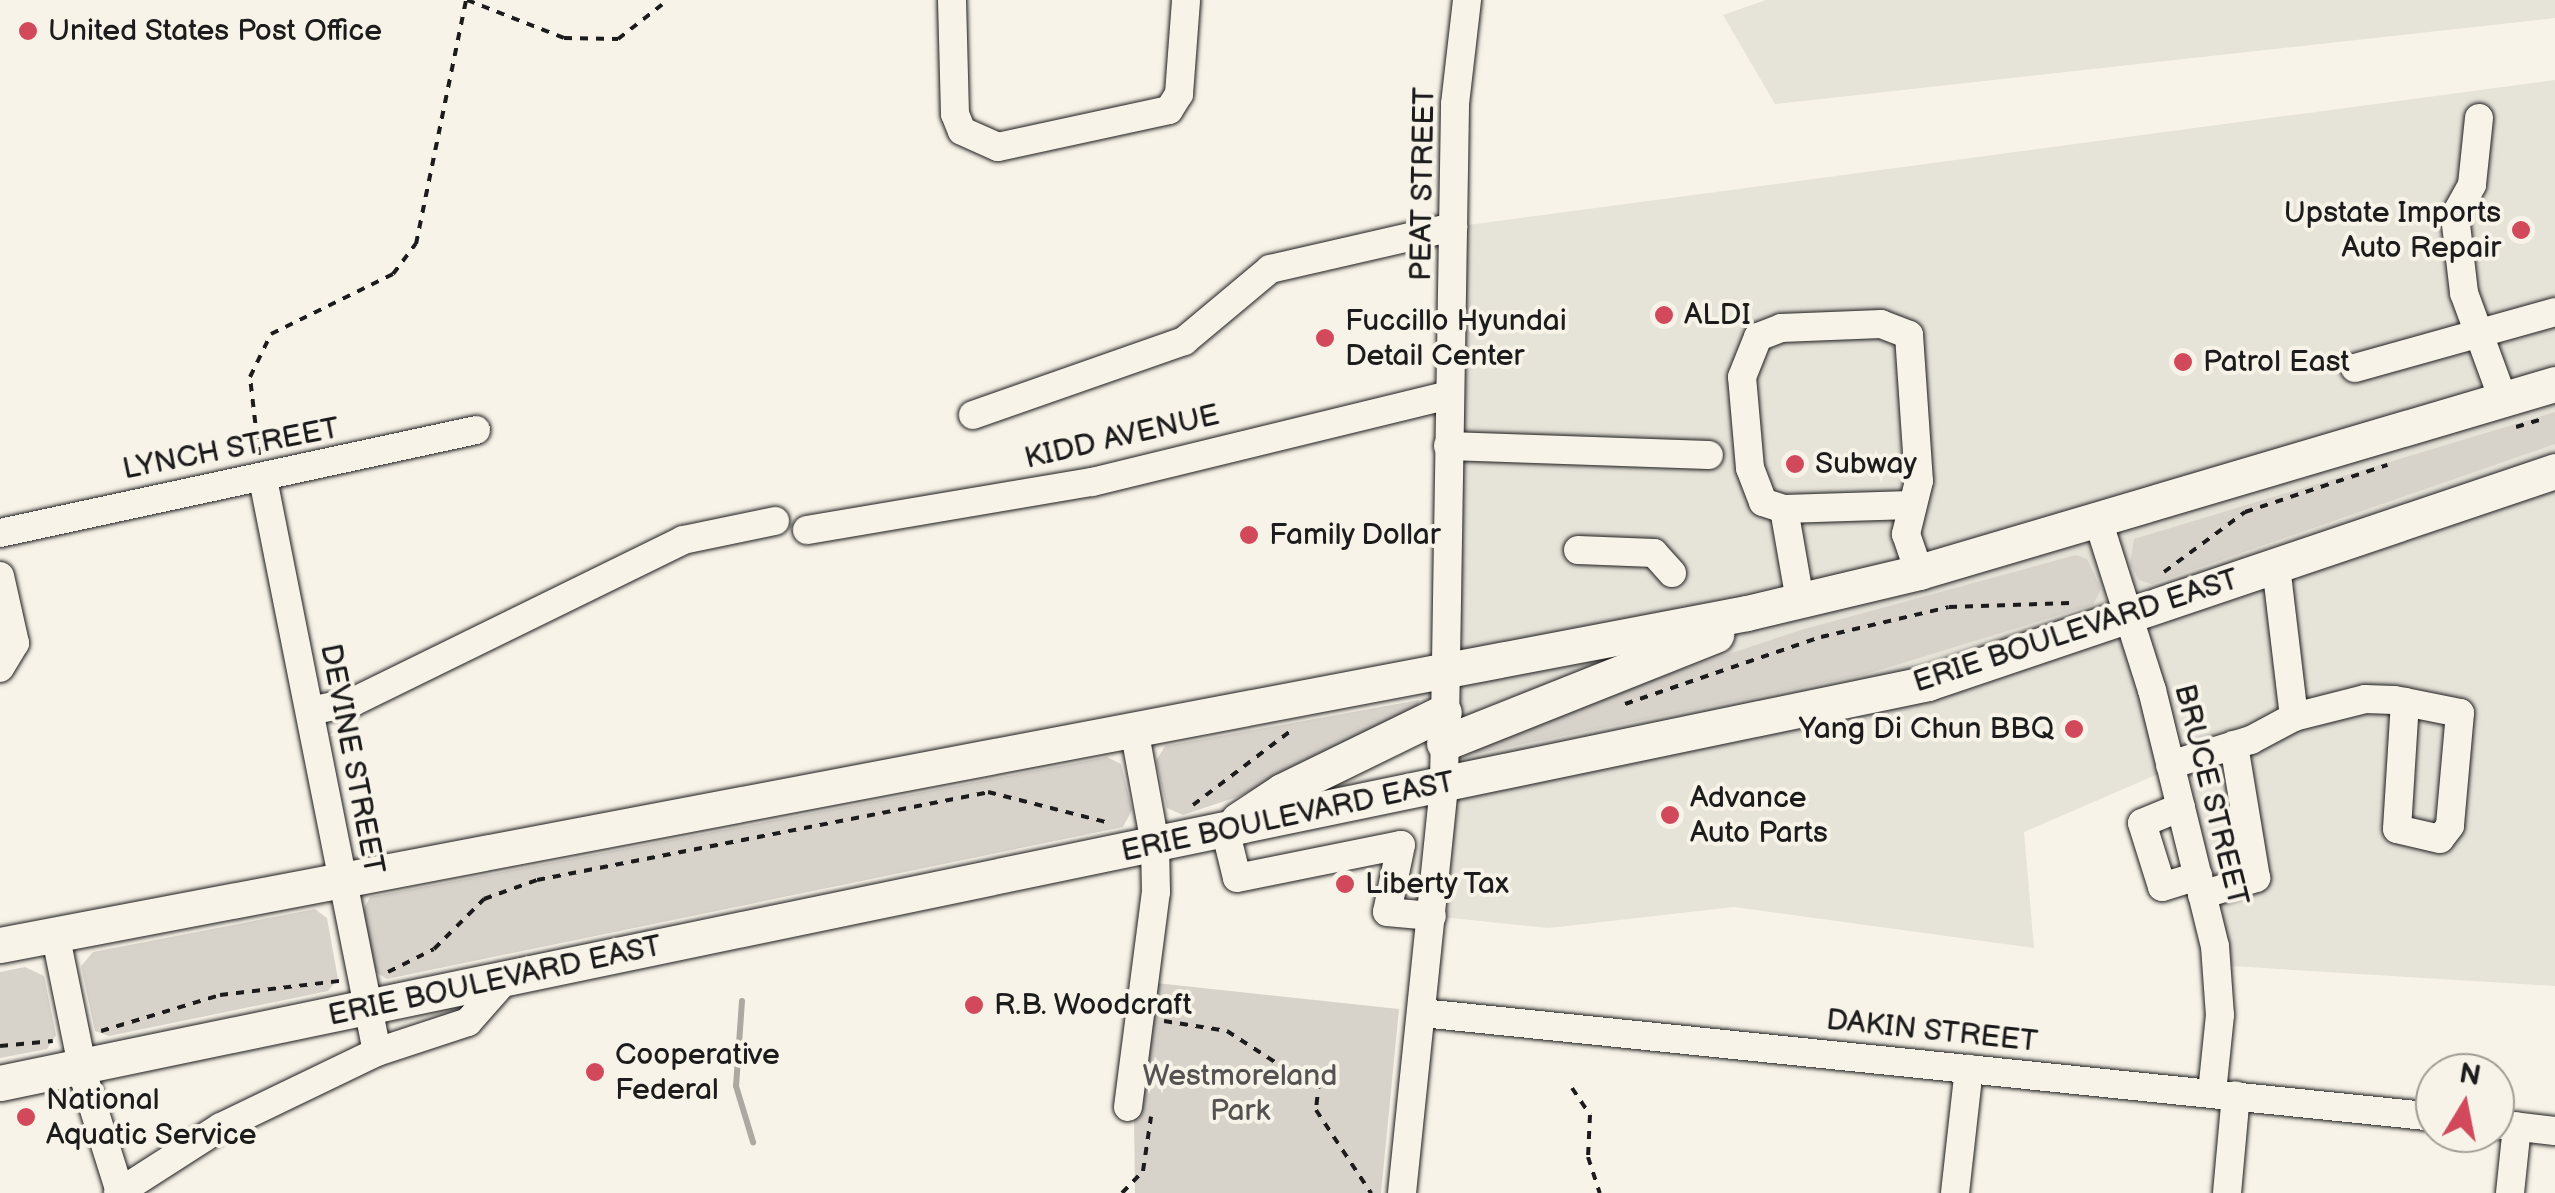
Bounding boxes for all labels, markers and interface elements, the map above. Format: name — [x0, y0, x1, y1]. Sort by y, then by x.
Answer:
place label: United States Post Office — [48, 13, 383, 49]
marker: United States Post Office — [17, 20, 39, 42]
street label: PEAT STREET — [1403, 86, 1443, 282]
place label: Upstate Imports Auto Repair — [2284, 195, 2501, 266]
marker: Upstate Imports Auto Repair — [2510, 219, 2532, 241]
place label: ALDI — [1684, 297, 1751, 333]
place label: Fuccillo Hyundai Detail Center — [1345, 303, 1567, 374]
marker: ALDI — [1653, 304, 1675, 326]
marker: Fuccillo Hyundai Detail Center — [1314, 327, 1336, 349]
place label: Patrol East — [2203, 344, 2350, 380]
marker: Patrol East — [2172, 351, 2194, 373]
street label: KIDD AVENUE — [1021, 397, 1223, 477]
street label: LYNCH STREET — [119, 410, 343, 488]
place label: Subway — [1815, 446, 1917, 482]
marker: Subway — [1784, 453, 1806, 475]
place label: Family Dollar — [1269, 517, 1443, 553]
marker: Family Dollar — [1238, 524, 1260, 546]
street label: ERIE BOULEVARD EAST — [1909, 561, 2243, 701]
street label: DEVINE STREET — [312, 640, 392, 878]
street label: BRUCE STREET — [2166, 680, 2256, 910]
place label: Yang Di Chun BBQ — [1799, 711, 2054, 747]
marker: Yang Di Chun BBQ — [2063, 718, 2085, 740]
street label: ERIE BOULEVARD EAST — [1118, 764, 1458, 870]
place label: Advance Auto Parts — [1690, 780, 1828, 850]
marker: Advance Auto Parts — [1659, 804, 1681, 826]
place label: Liberty Tax — [1365, 866, 1512, 902]
marker: Liberty Tax — [1334, 873, 1356, 895]
street label: ERIE BOULEVARD EAST — [325, 928, 665, 1034]
place label: R.B. Woodcraft — [994, 987, 1193, 1023]
marker: R.B. Woodcraft — [963, 994, 985, 1016]
street label: DAKIN STREET — [1824, 1002, 2040, 1060]
place label: Cooperative Federal — [615, 1037, 780, 1108]
north arrow — [2415, 1053, 2515, 1153]
text: N — [2457, 1057, 2483, 1093]
park label: Westmoreland Park — [1143, 1058, 1337, 1128]
marker: Cooperative Federal — [584, 1061, 606, 1083]
place label: National Aquatic Service — [46, 1082, 257, 1152]
marker: National Aquatic Service — [15, 1106, 37, 1128]

